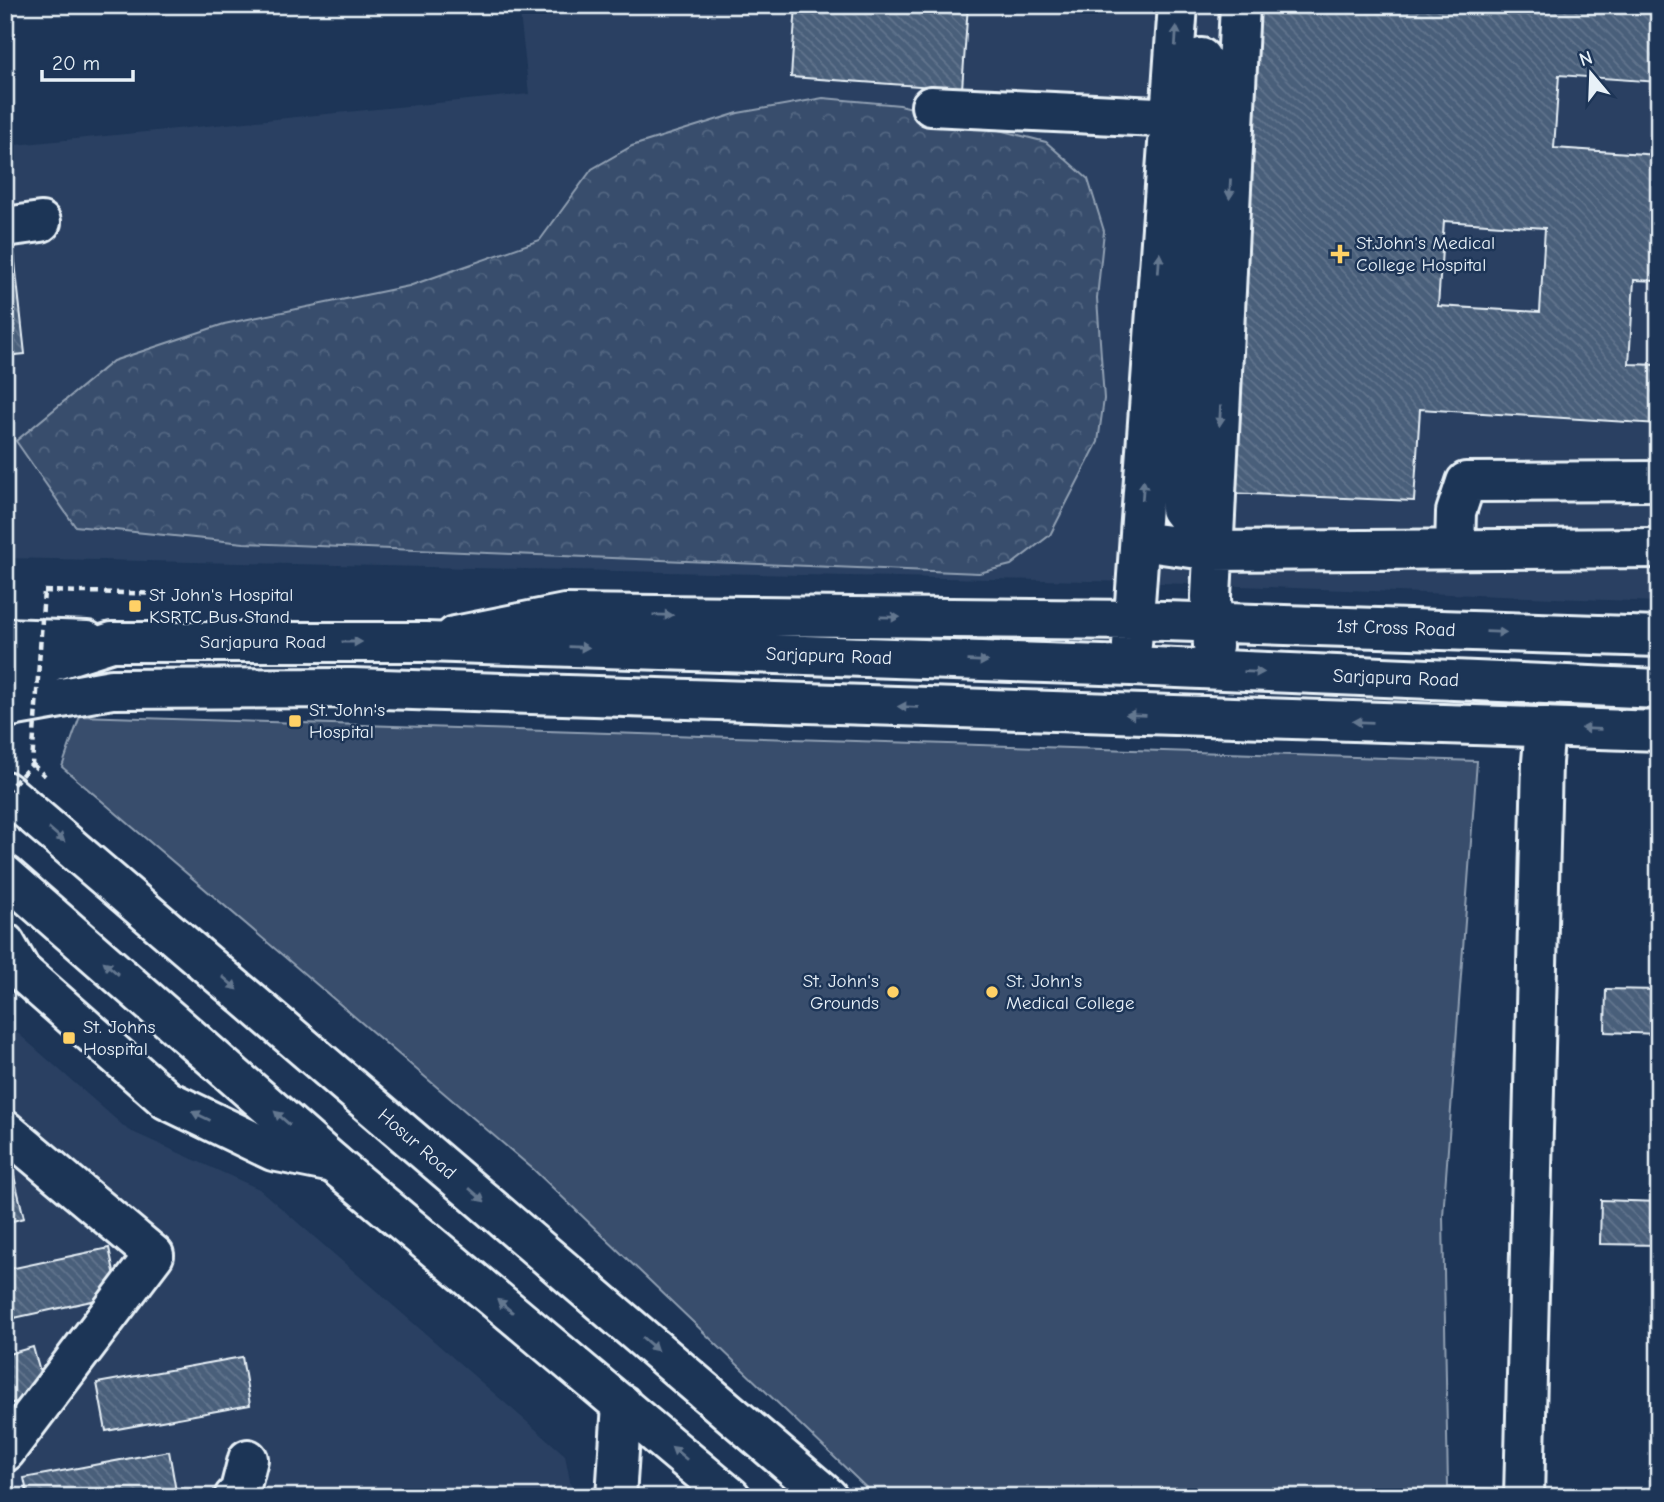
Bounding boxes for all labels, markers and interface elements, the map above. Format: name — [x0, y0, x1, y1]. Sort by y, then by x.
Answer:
one-way arrow — [1171, 25, 1182, 47]
scale bar — [42, 38, 133, 82]
north arrow — [1556, 38, 1626, 108]
text: N — [1576, 46, 1595, 71]
text: 20 m — [52, 51, 100, 75]
one-way arrow — [1225, 178, 1236, 200]
place label: St.John's Medical College Hospital — [1356, 232, 1495, 276]
marker: St.John's Medical College Hospital — [1330, 244, 1350, 264]
one-way arrow — [1154, 252, 1165, 274]
one-way arrow — [1214, 405, 1225, 427]
one-way arrow — [1138, 479, 1149, 501]
place label: St John's Hospital KSRTC Bus Stand — [149, 584, 293, 628]
marker: St John's Hospital KSRTC Bus Stand — [127, 598, 143, 614]
one-way arrow — [652, 609, 674, 621]
one-way arrow — [879, 611, 901, 623]
street label: 1st Cross Road — [1336, 615, 1456, 641]
one-way arrow — [1485, 626, 1507, 637]
street label: Sarjapura Road — [200, 631, 326, 653]
one-way arrow — [341, 636, 363, 648]
one-way arrow — [568, 642, 590, 653]
street label: Sarjapura Road — [766, 643, 892, 669]
one-way arrow — [967, 655, 989, 666]
street label: Sarjapura Road — [1333, 665, 1459, 691]
one-way arrow — [1243, 666, 1265, 677]
place label: St. John's Hospital — [309, 699, 385, 743]
one-way arrow — [897, 701, 919, 712]
one-way arrow — [1125, 709, 1147, 720]
marker: St. John's Hospital — [287, 713, 303, 729]
one-way arrow — [1352, 716, 1374, 727]
one-way arrow — [1579, 723, 1601, 735]
one-way arrow — [49, 827, 66, 842]
one-way arrow — [102, 960, 120, 976]
place label: St. John's Grounds — [803, 970, 879, 1014]
place label: St. John's Medical College — [1006, 970, 1134, 1014]
one-way arrow — [221, 975, 239, 991]
marker: St. John's Grounds — [885, 984, 901, 1000]
marker: St. John's Medical College — [984, 984, 1000, 1000]
place label: St. Johns Hospital — [83, 1016, 156, 1060]
marker: St. Johns Hospital — [61, 1030, 77, 1046]
street label: Hosur Road — [373, 1104, 461, 1184]
one-way arrow — [273, 1110, 291, 1126]
one-way arrow — [191, 1111, 211, 1122]
one-way arrow — [468, 1187, 486, 1203]
one-way arrow — [496, 1299, 513, 1314]
one-way arrow — [640, 1336, 658, 1351]
one-way arrow — [670, 1445, 688, 1460]

